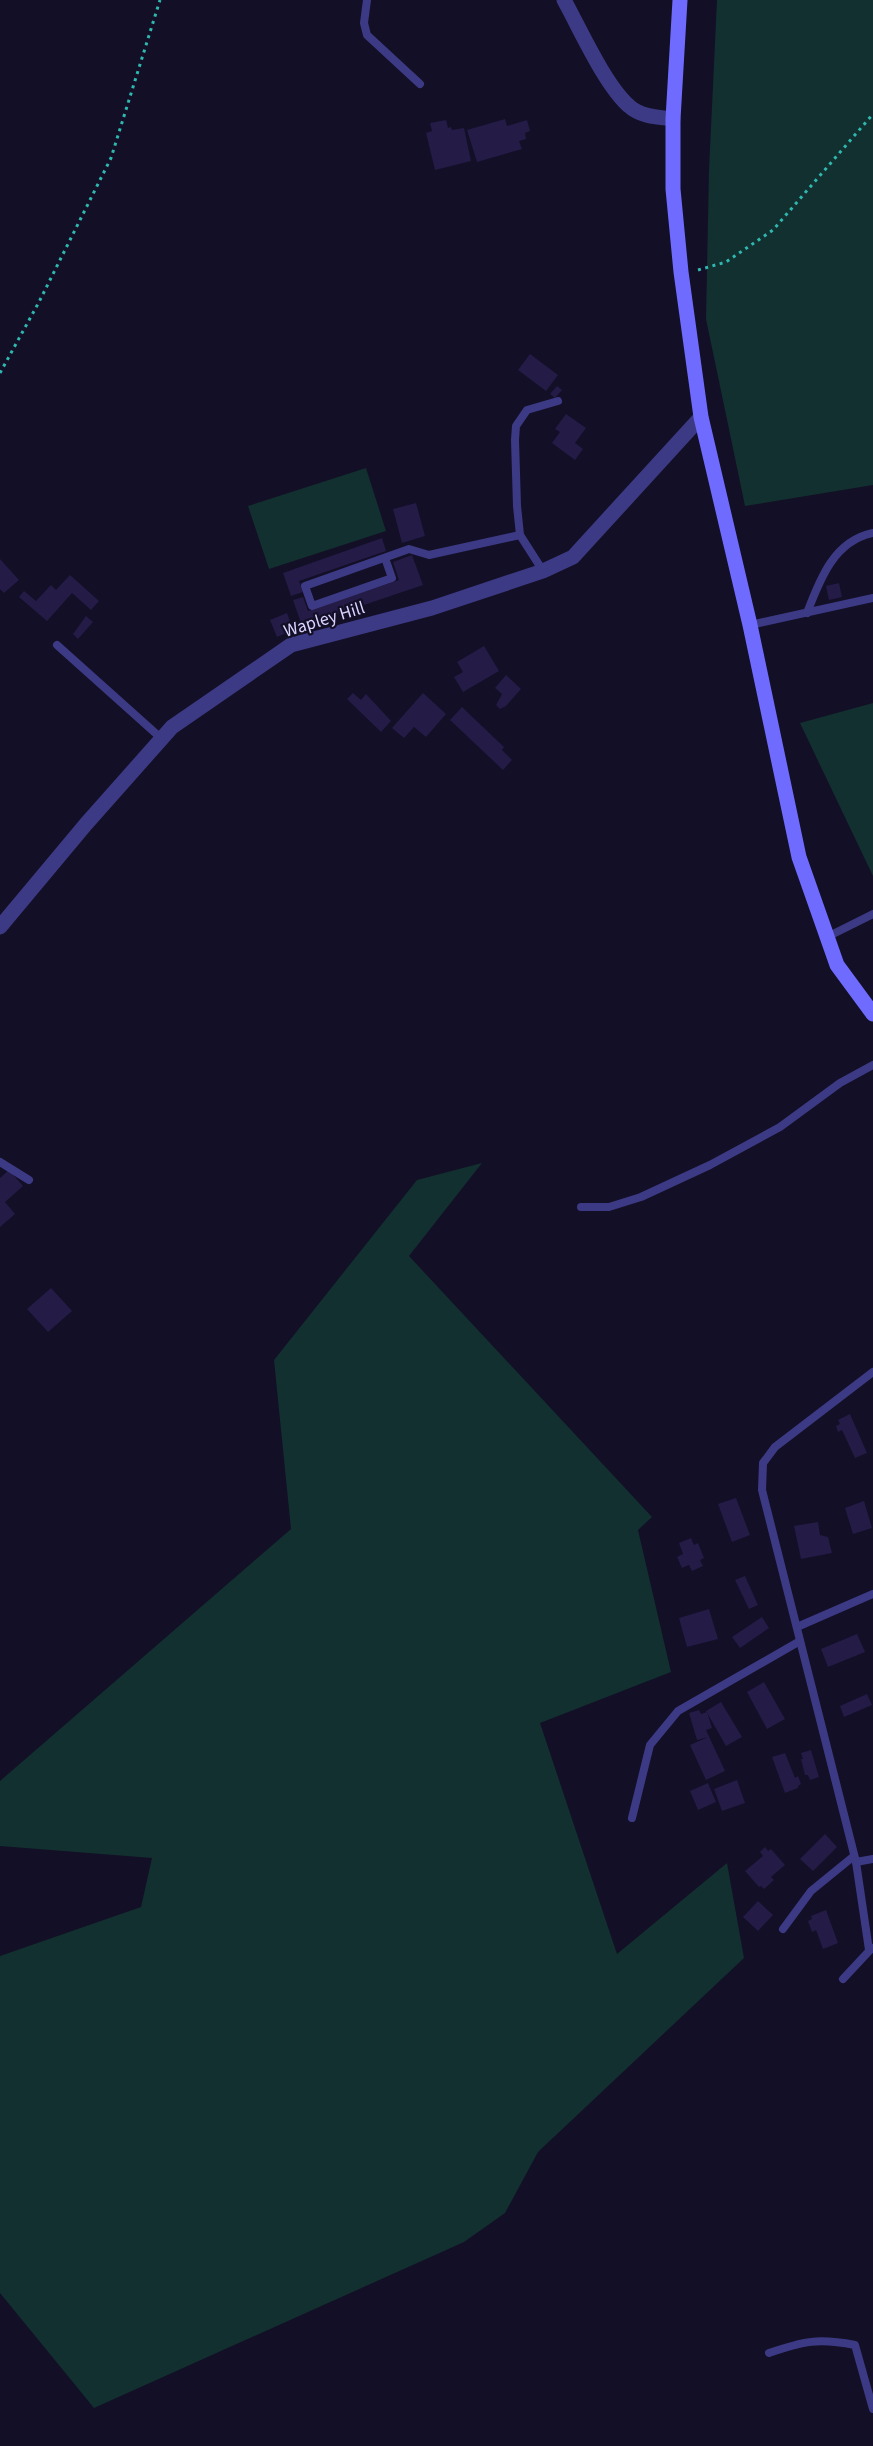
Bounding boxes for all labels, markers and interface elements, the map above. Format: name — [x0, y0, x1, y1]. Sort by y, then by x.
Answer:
street label: Wapley Hill — [280, 595, 368, 644]

